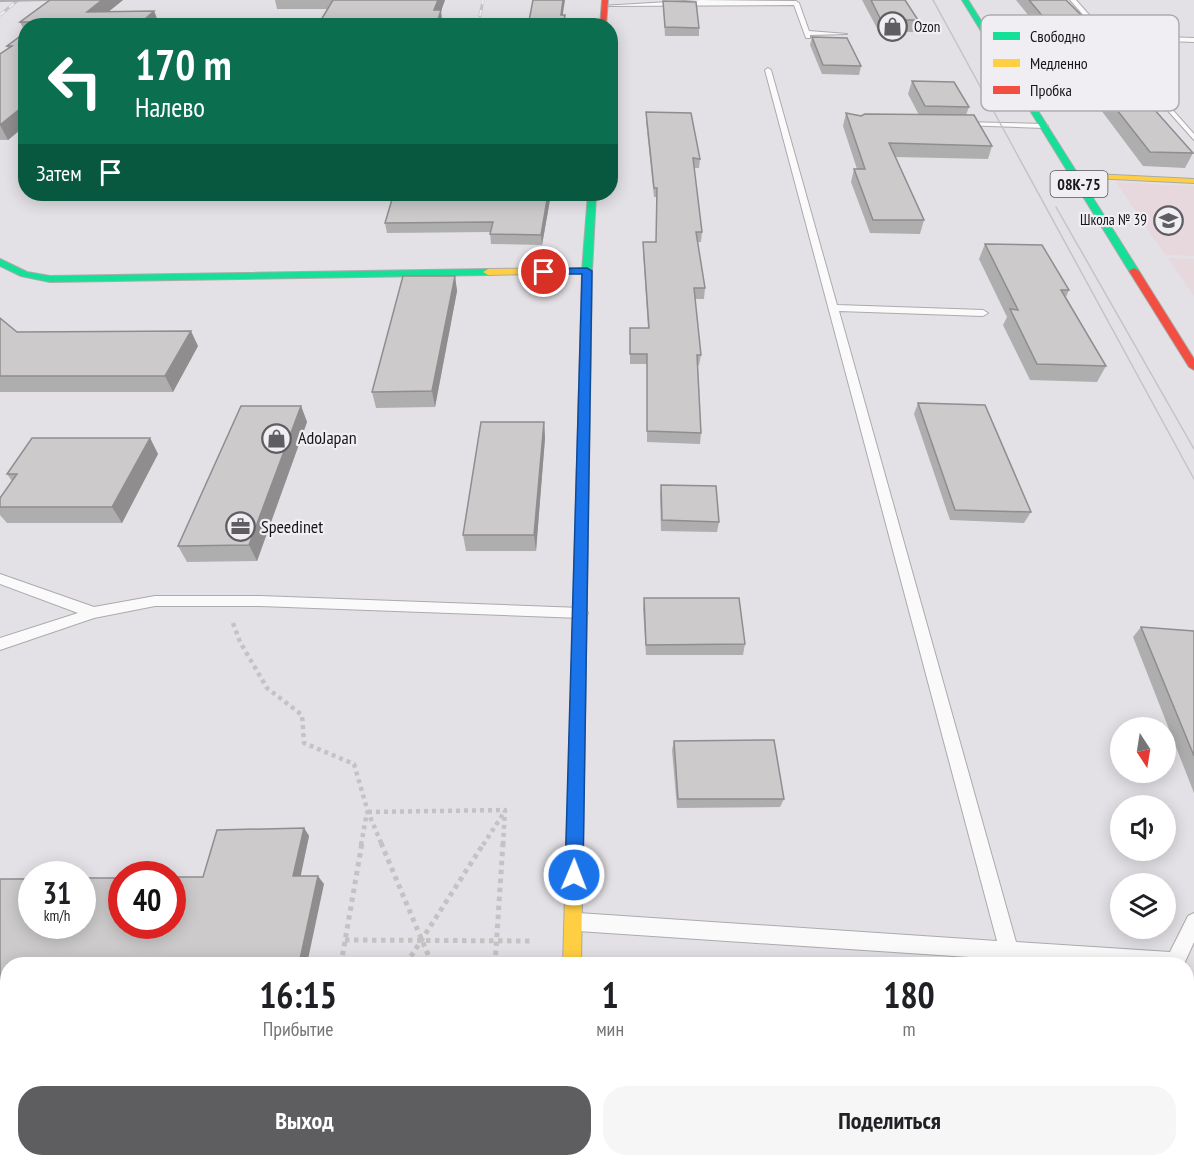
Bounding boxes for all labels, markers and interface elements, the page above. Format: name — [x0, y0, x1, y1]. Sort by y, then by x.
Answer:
shop icon: Ozon — [877, 11, 909, 43]
legend — [981, 15, 1179, 111]
place label: Ozon — [914, 17, 940, 36]
text: Свободно — [1030, 26, 1085, 46]
text: 170 m — [135, 37, 232, 92]
icon: left — [36, 42, 114, 120]
text: Медленно — [1030, 53, 1088, 73]
text: Пробка — [1030, 80, 1072, 100]
text: Налево — [135, 90, 205, 124]
icon: arrive — [94, 156, 127, 189]
text: Затем — [36, 159, 82, 187]
road number: 08К-75 — [1050, 171, 1108, 197]
school or university icon: Школа № 39 — [1152, 204, 1184, 236]
place label: Школа № 39 — [1080, 210, 1147, 229]
pin — [518, 246, 569, 297]
icon: arrive — [527, 255, 560, 288]
shop icon: AdoJapan — [261, 422, 293, 454]
place label: AdoJapan — [298, 426, 357, 449]
office icon: Speedinet — [224, 511, 256, 543]
place label: Speedinet — [261, 515, 323, 538]
north arrow — [1110, 717, 1176, 783]
map controls — [1110, 717, 1176, 939]
button: sound — [1110, 795, 1176, 861]
position arrow — [542, 843, 606, 907]
speed limit sign: 40 — [108, 861, 186, 939]
text: 31 — [43, 873, 71, 912]
button: layers — [1110, 873, 1176, 939]
text: km/h — [44, 906, 70, 925]
text: 16:15 — [259, 971, 337, 1018]
text: 1 — [602, 971, 619, 1018]
text: 180 — [883, 971, 935, 1018]
text: Прибытие — [263, 1016, 334, 1042]
text: мин — [596, 1016, 624, 1042]
text: m — [903, 1016, 916, 1042]
button: Выход — [18, 1086, 591, 1155]
button: Поделиться — [603, 1086, 1176, 1155]

